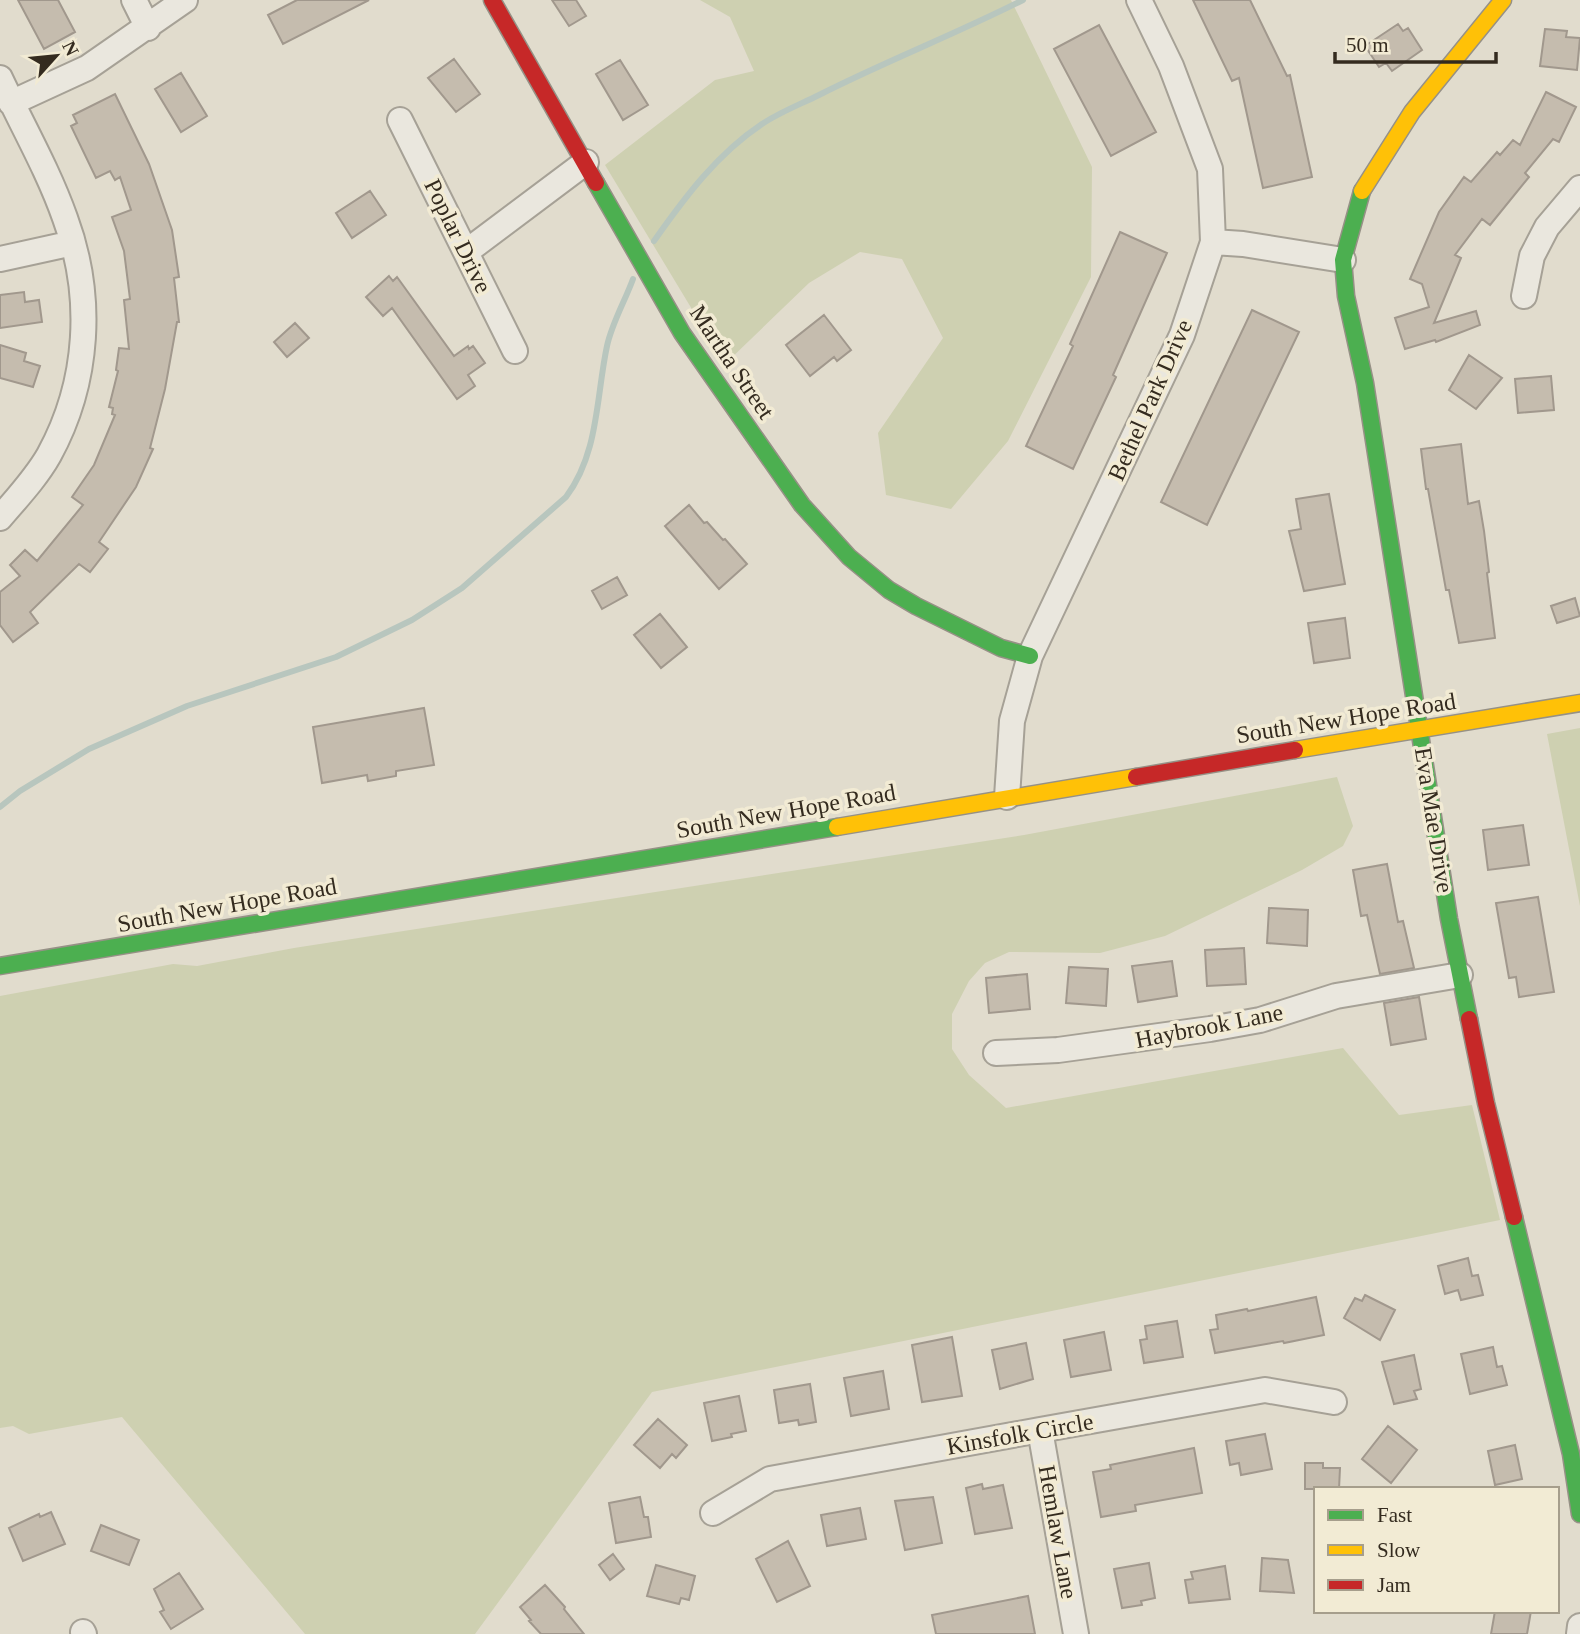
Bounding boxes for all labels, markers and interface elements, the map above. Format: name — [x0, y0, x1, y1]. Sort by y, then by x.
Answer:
north arrow — [21, 21, 91, 91]
scale bar — [1335, 21, 1496, 65]
text: 50 m — [1346, 33, 1389, 57]
text: N — [58, 38, 83, 60]
street label: Poplar Drive — [419, 175, 497, 297]
street label: Martha Street — [685, 300, 780, 424]
street label: Bethel Park Drive — [1103, 316, 1197, 484]
street label: South New Hope Road — [1234, 688, 1458, 748]
street label: Eva Mae Drive — [1410, 746, 1458, 894]
street label: South New Hope Road — [674, 779, 898, 843]
street label: South New Hope Road — [115, 873, 339, 937]
street label: Haybrook Lane — [1133, 999, 1285, 1053]
street label: Kinsfolk Circle — [945, 1408, 1095, 1460]
street label: Hemlaw Lane — [1033, 1463, 1083, 1601]
legend — [1314, 1487, 1559, 1613]
text: Fast — [1377, 1503, 1412, 1527]
text: Slow — [1377, 1538, 1421, 1562]
text: Jam — [1377, 1573, 1411, 1597]

